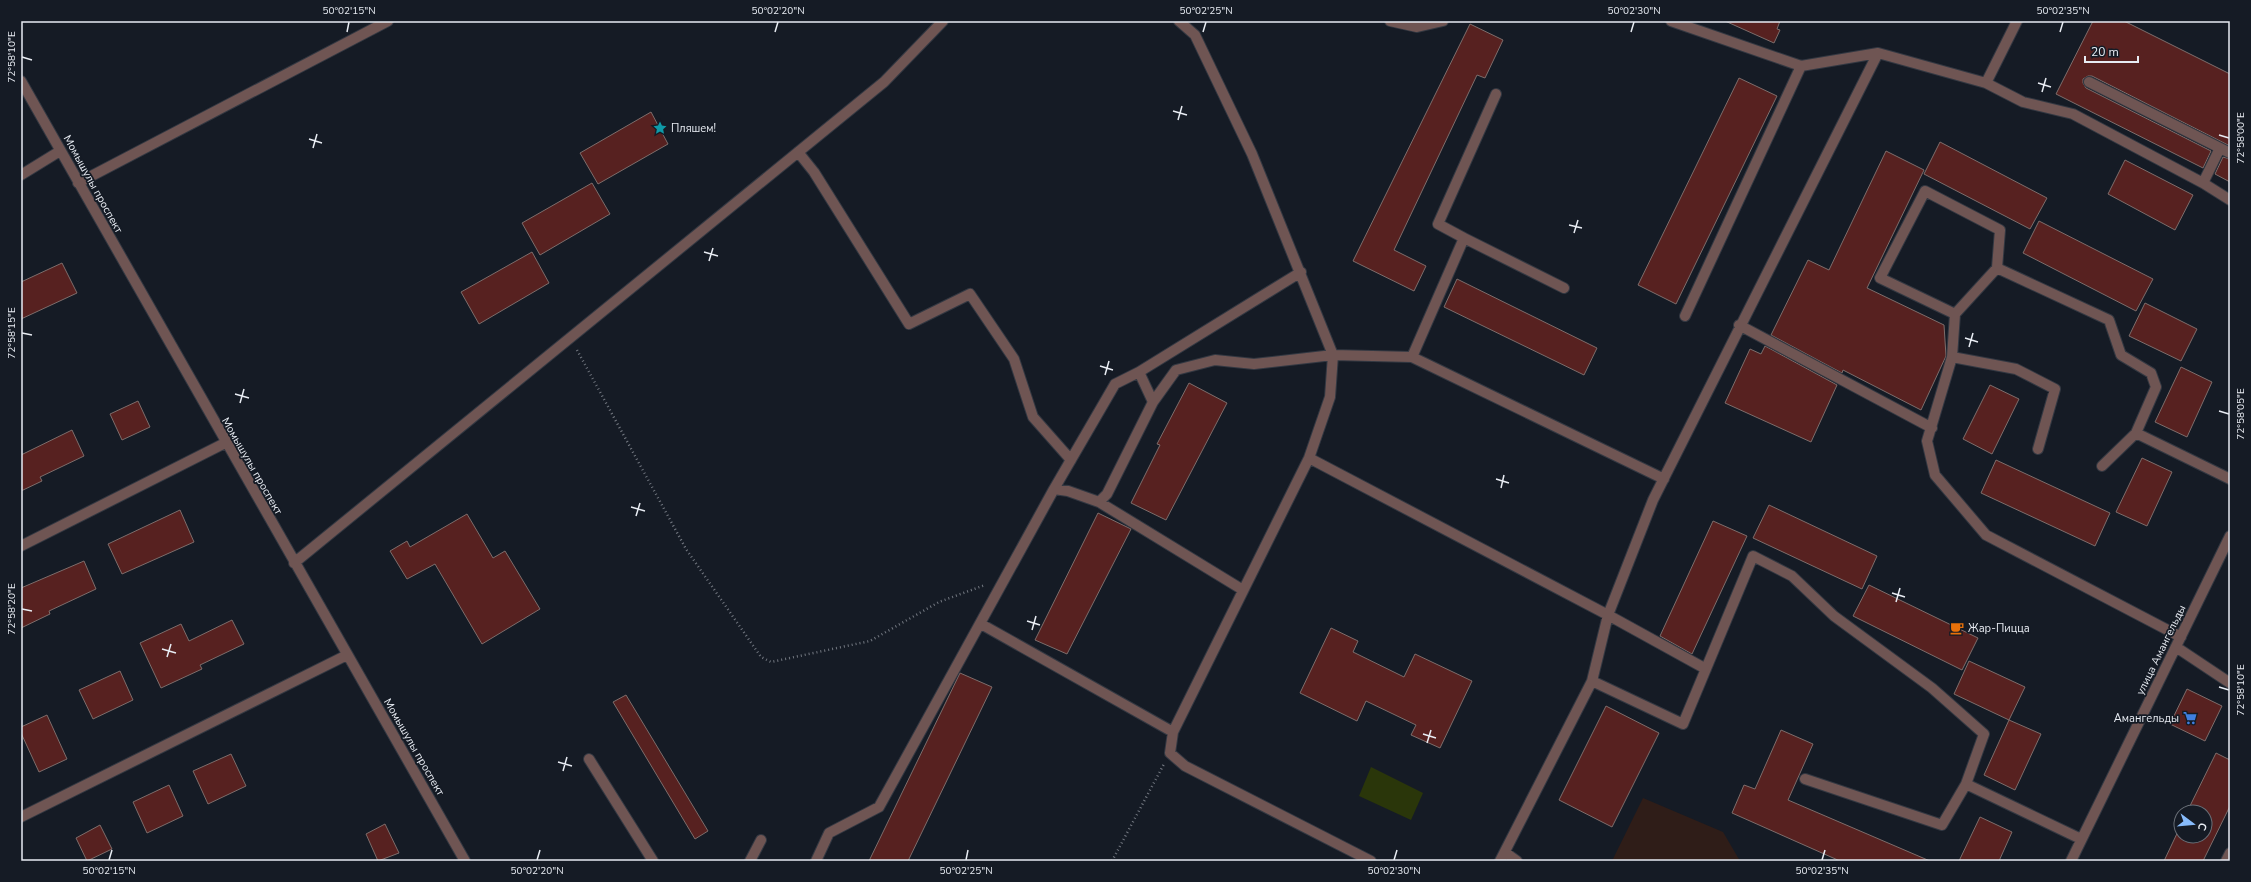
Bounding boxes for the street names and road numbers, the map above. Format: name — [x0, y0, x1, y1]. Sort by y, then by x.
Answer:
street label: Момышулы проспект — [60, 132, 126, 236]
street label: Момышулы проспект — [218, 415, 286, 517]
street label: улица Амангельды — [2133, 602, 2189, 698]
street label: Момышулы проспект — [380, 696, 448, 798]

